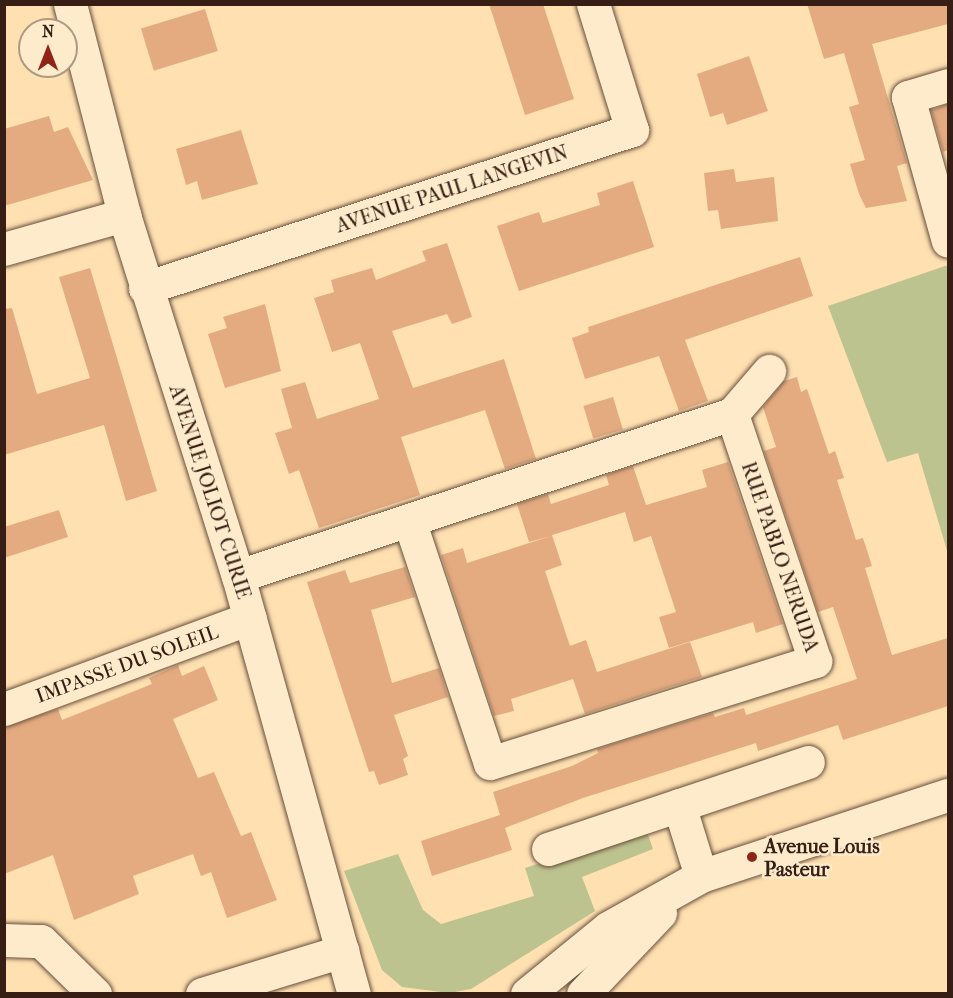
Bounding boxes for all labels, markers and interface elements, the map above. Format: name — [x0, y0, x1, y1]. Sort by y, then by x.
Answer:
north arrow — [18, 18, 78, 78]
text: N — [42, 22, 54, 41]
street label: AVENUE PAUL LANGEVIN — [333, 140, 571, 238]
street label: AVENUE JOLIOT CURIE — [164, 382, 256, 602]
street label: RUE PABLO NERUDA — [736, 459, 824, 655]
street label: IMPASSE DU SOLEIL — [32, 620, 222, 708]
place label: Avenue Louis Pasteur — [764, 834, 880, 881]
marker: Avenue Louis Pasteur — [745, 850, 759, 864]

